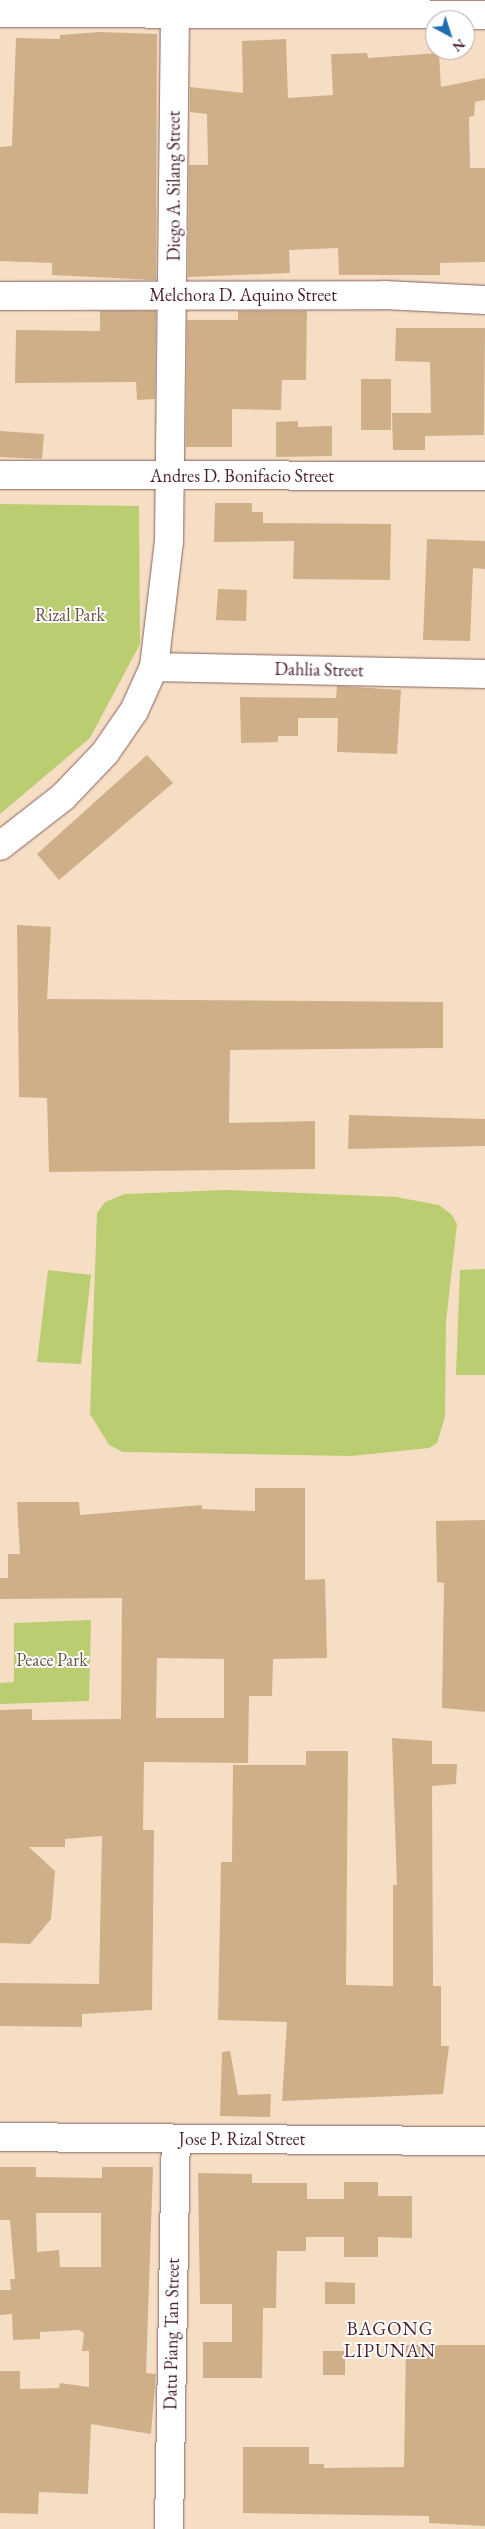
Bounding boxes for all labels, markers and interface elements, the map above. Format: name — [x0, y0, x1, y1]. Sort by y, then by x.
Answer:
north arrow — [425, 10, 475, 60]
text: N — [449, 35, 469, 56]
street label: Diego A. Silang Street — [163, 111, 185, 261]
street label: Melchora D. Aquino Street — [149, 284, 337, 306]
street label: Andres D. Bonifacio Street — [150, 465, 334, 487]
park label: Rizal Park — [35, 604, 105, 626]
street label: Dahlia Street — [274, 658, 364, 682]
park label: Peace Park — [16, 1649, 88, 1671]
street label: Jose P. Rizal Street — [179, 2128, 305, 2150]
street label: Datu Piang Tan Street — [160, 2258, 184, 2410]
district label: BAGONG LIPUNAN — [343, 2318, 437, 2362]

